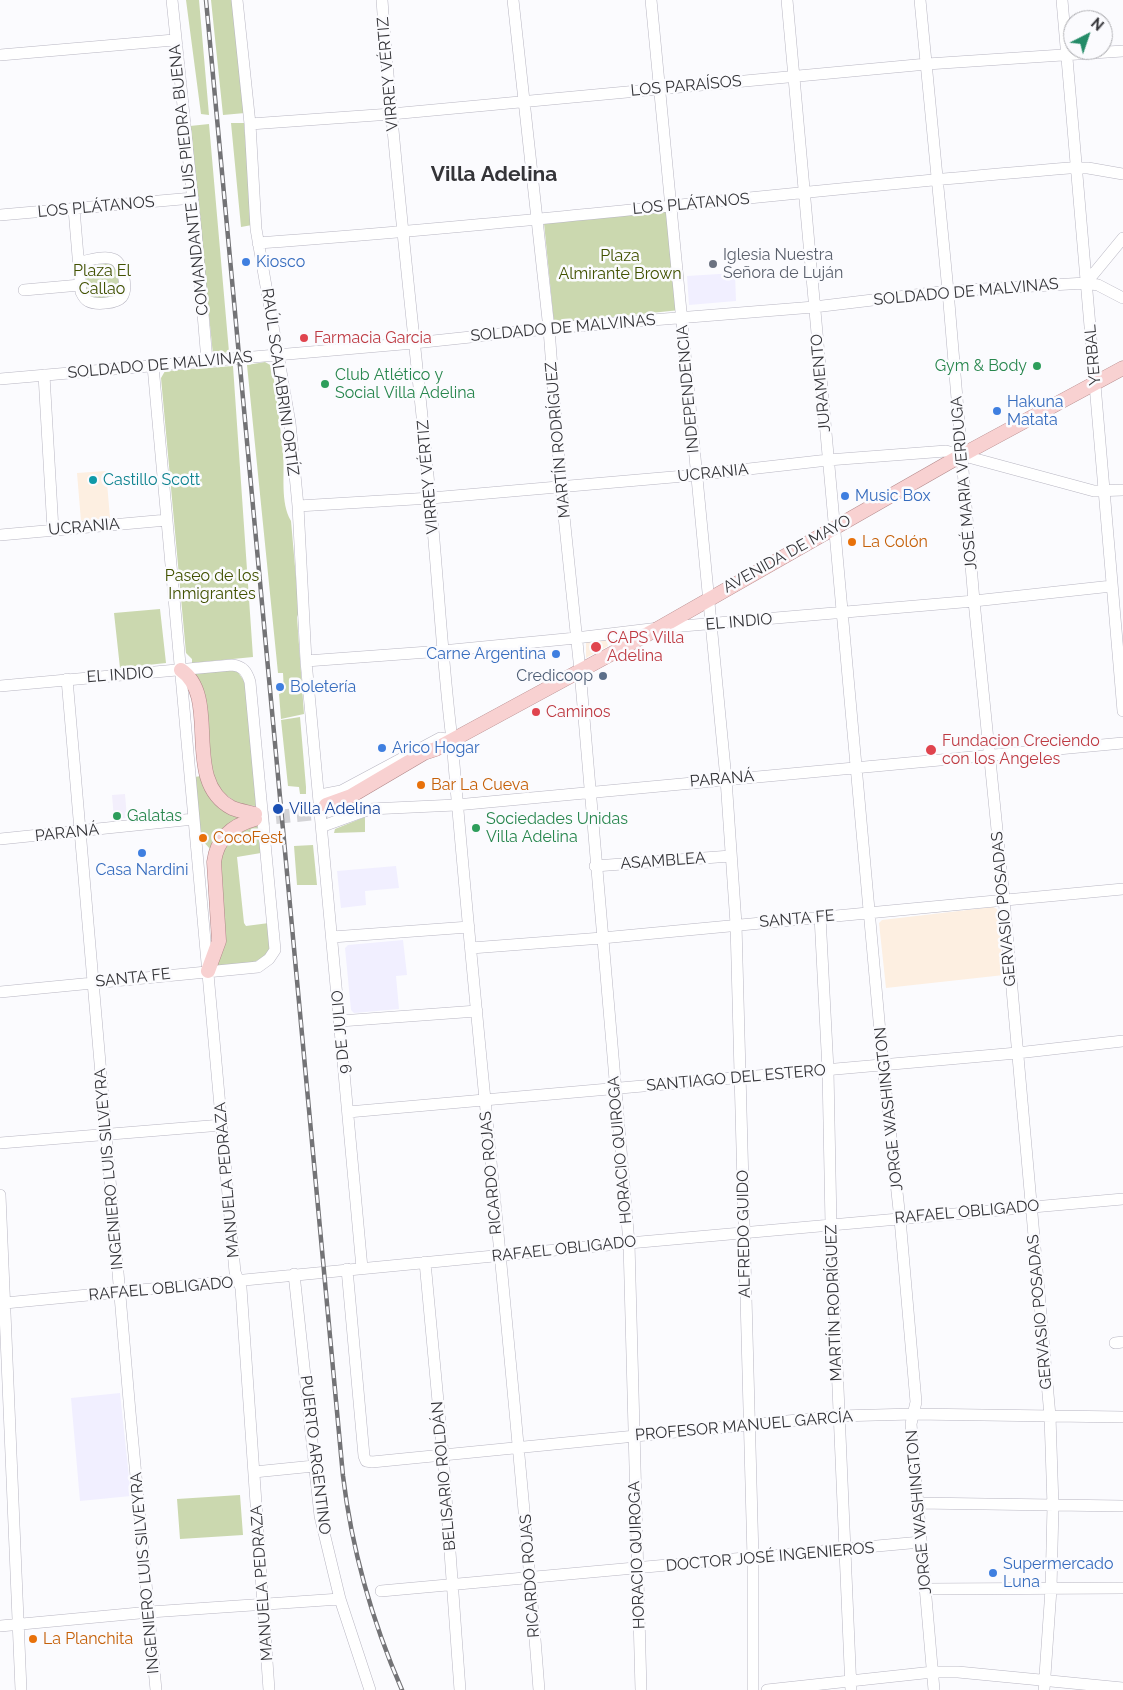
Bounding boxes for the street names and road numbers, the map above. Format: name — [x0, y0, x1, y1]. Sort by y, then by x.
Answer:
street label: VIRREY VÉRTIZ — [373, 16, 403, 132]
street label: COMANDANTE LUIS PIEDRA BUENA — [165, 43, 213, 317]
street label: LOS PARAÍSOS — [630, 72, 742, 100]
street label: LOS PLÁTANOS — [632, 189, 750, 219]
street label: LOS PLÁTANOS — [37, 192, 155, 222]
street label: SOLDADO DE MALVINAS — [873, 274, 1059, 310]
street label: RAÚL SCALABRINI ORTÍZ — [257, 287, 303, 477]
street label: SOLDADO DE MALVINAS — [470, 310, 656, 346]
street label: INDEPENDENCIA — [673, 324, 703, 454]
street label: YERBAL — [1081, 324, 1105, 386]
street label: JURAMENTO — [807, 333, 835, 433]
street label: SOLDADO DE MALVINAS — [67, 347, 253, 383]
street label: MARTÍN RODRÍGUEZ — [542, 361, 574, 519]
street label: JOSÉ MARIA VERDUGA — [947, 395, 981, 571]
street label: VIRREY VÉRTIZ — [413, 419, 443, 535]
street label: UCRANIA — [676, 460, 750, 486]
street label: AVENIDA DE MAYO — [720, 511, 854, 597]
street label: UCRANIA — [48, 514, 120, 540]
street label: EL INDIO — [705, 610, 773, 634]
street label: EL INDIO — [86, 663, 154, 687]
street label: PARANÁ — [689, 767, 755, 791]
street label: PARANÁ — [34, 820, 100, 846]
street label: GERVASIO POSADAS — [988, 831, 1020, 987]
street label: ASAMBLEA — [620, 848, 706, 874]
street label: SANTA FE — [759, 906, 835, 932]
street label: SANTA FE — [95, 965, 171, 991]
street label: 9 DE JULIO — [328, 989, 354, 1075]
street label: JORGE WASHINGTON — [871, 1026, 907, 1192]
street label: SANTIAGO DEL ESTERO — [645, 1061, 827, 1095]
street label: INGENIERO LUIS SILVEYRA — [91, 1067, 127, 1271]
street label: HORACIO QUIROGA — [604, 1075, 636, 1225]
street label: MANUELA PEDRAZA — [211, 1101, 243, 1259]
street label: RICARDO ROJAS — [476, 1110, 506, 1236]
street label: ALFREDO GUIDO — [733, 1170, 755, 1298]
street label: RAFAEL OBLIGADO — [894, 1196, 1040, 1228]
street label: MARTÍN RODRÍGUEZ — [822, 1224, 846, 1382]
street label: RAFAEL OBLIGADO — [491, 1232, 637, 1266]
street label: GERVASIO POSADAS — [1024, 1234, 1056, 1390]
street label: RAFAEL OBLIGADO — [88, 1273, 234, 1305]
street label: PUERTO ARGENTINO — [296, 1374, 334, 1536]
street label: BELISARIO ROLDÁN — [428, 1400, 460, 1552]
street label: PROFESOR MANUEL GARCÍA — [634, 1407, 854, 1445]
street label: JORGE WASHINGTON — [902, 1429, 936, 1595]
street label: INGENIERO LUIS SILVEYRA — [127, 1471, 163, 1675]
street label: HORACIO QUIROGA — [625, 1480, 649, 1630]
street label: MANUELA PEDRAZA — [247, 1504, 277, 1662]
street label: RICARDO ROJAS — [516, 1514, 544, 1638]
street label: DOCTOR JOSÉ INGENIEROS — [665, 1538, 875, 1576]

